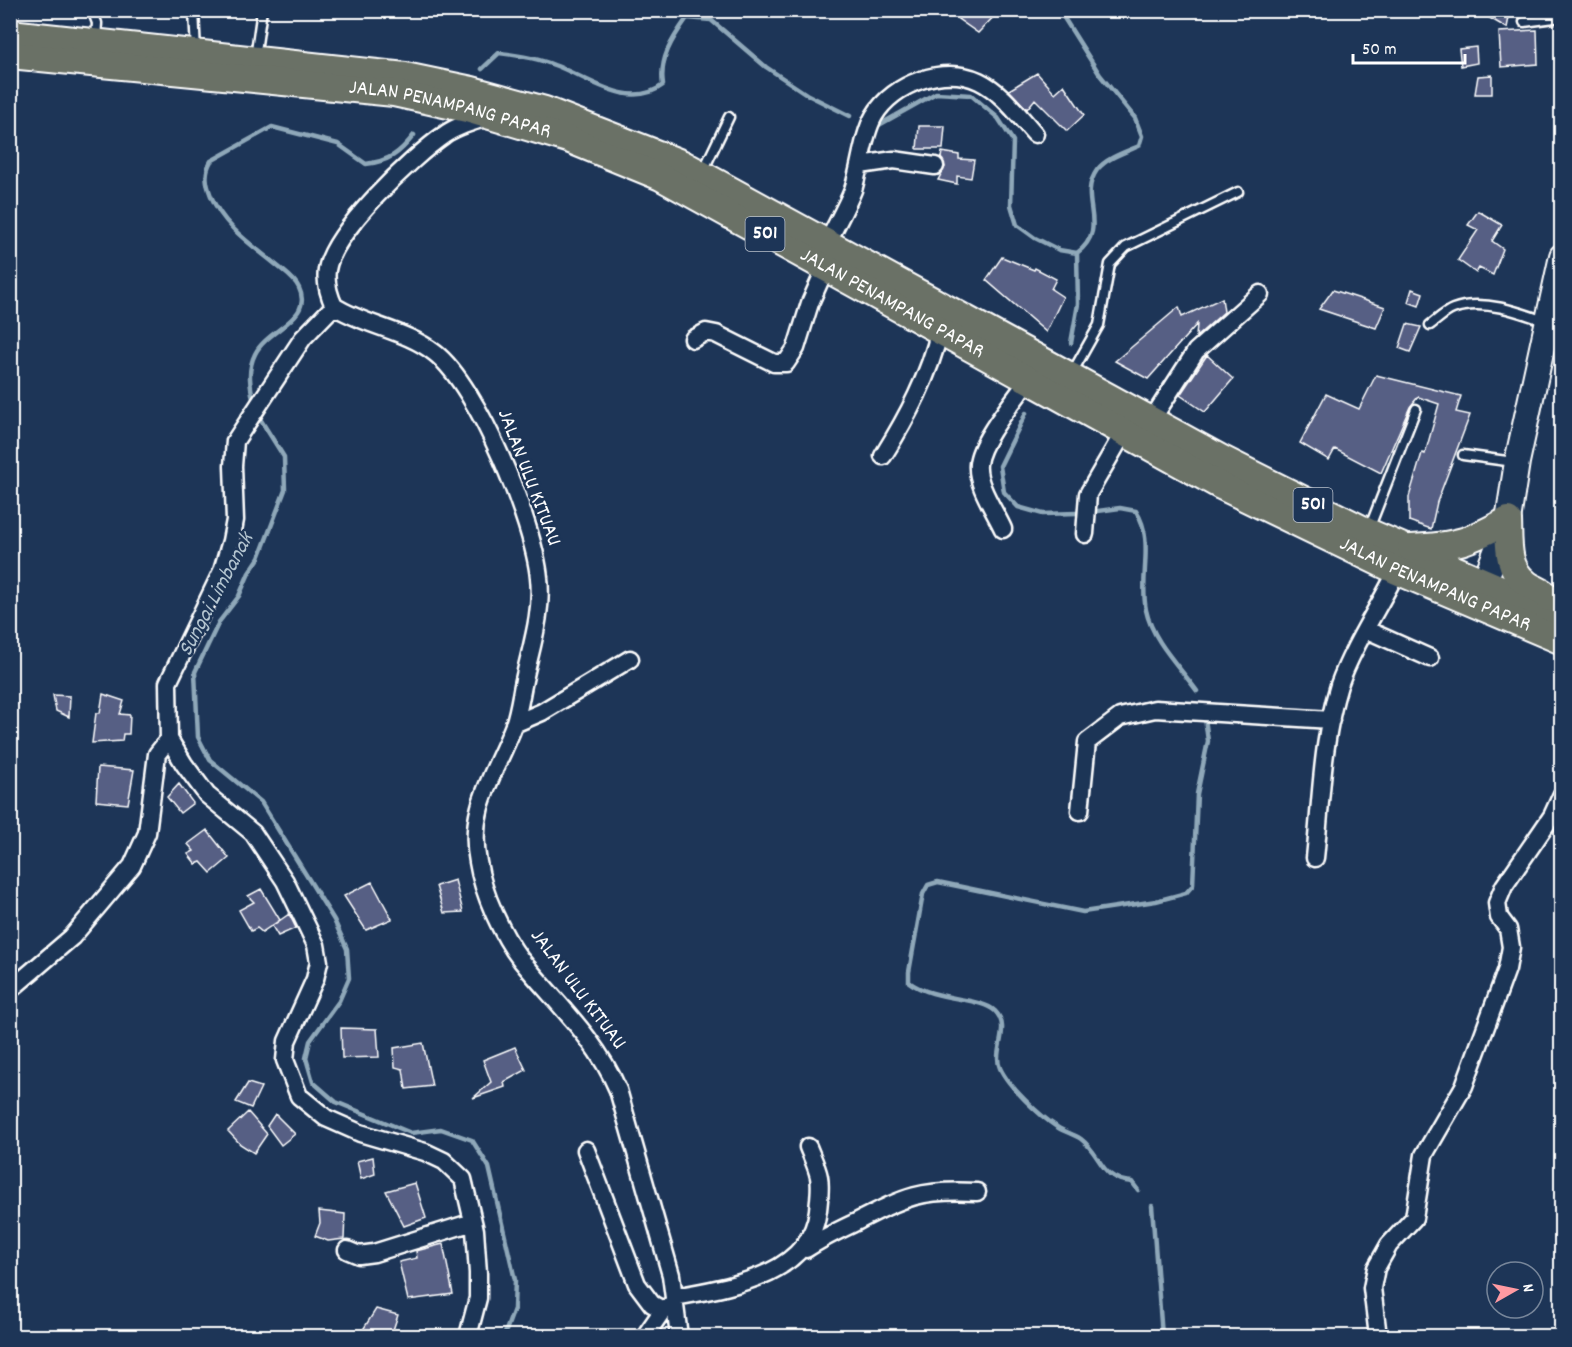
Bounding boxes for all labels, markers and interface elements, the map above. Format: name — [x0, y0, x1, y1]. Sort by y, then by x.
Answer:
scale bar — [1353, 27, 1466, 65]
text: 50 m — [1362, 38, 1397, 63]
street label: JALAN PENAMPANG PAPAR — [348, 74, 554, 148]
road number: 501 — [746, 217, 784, 251]
street label: JALAN PENAMPANG PAPAR — [794, 241, 990, 367]
street label: JALAN ULU KITUAU — [488, 405, 568, 551]
road number: 501 — [1294, 488, 1332, 522]
water label: Sungai Limbanak — [171, 526, 264, 662]
street label: JALAN PENAMPANG PAPAR — [1334, 530, 1535, 641]
street label: JALAN ULU KITUAU — [522, 923, 632, 1057]
north arrow — [1485, 1260, 1545, 1320]
text: N — [1515, 1282, 1539, 1294]

